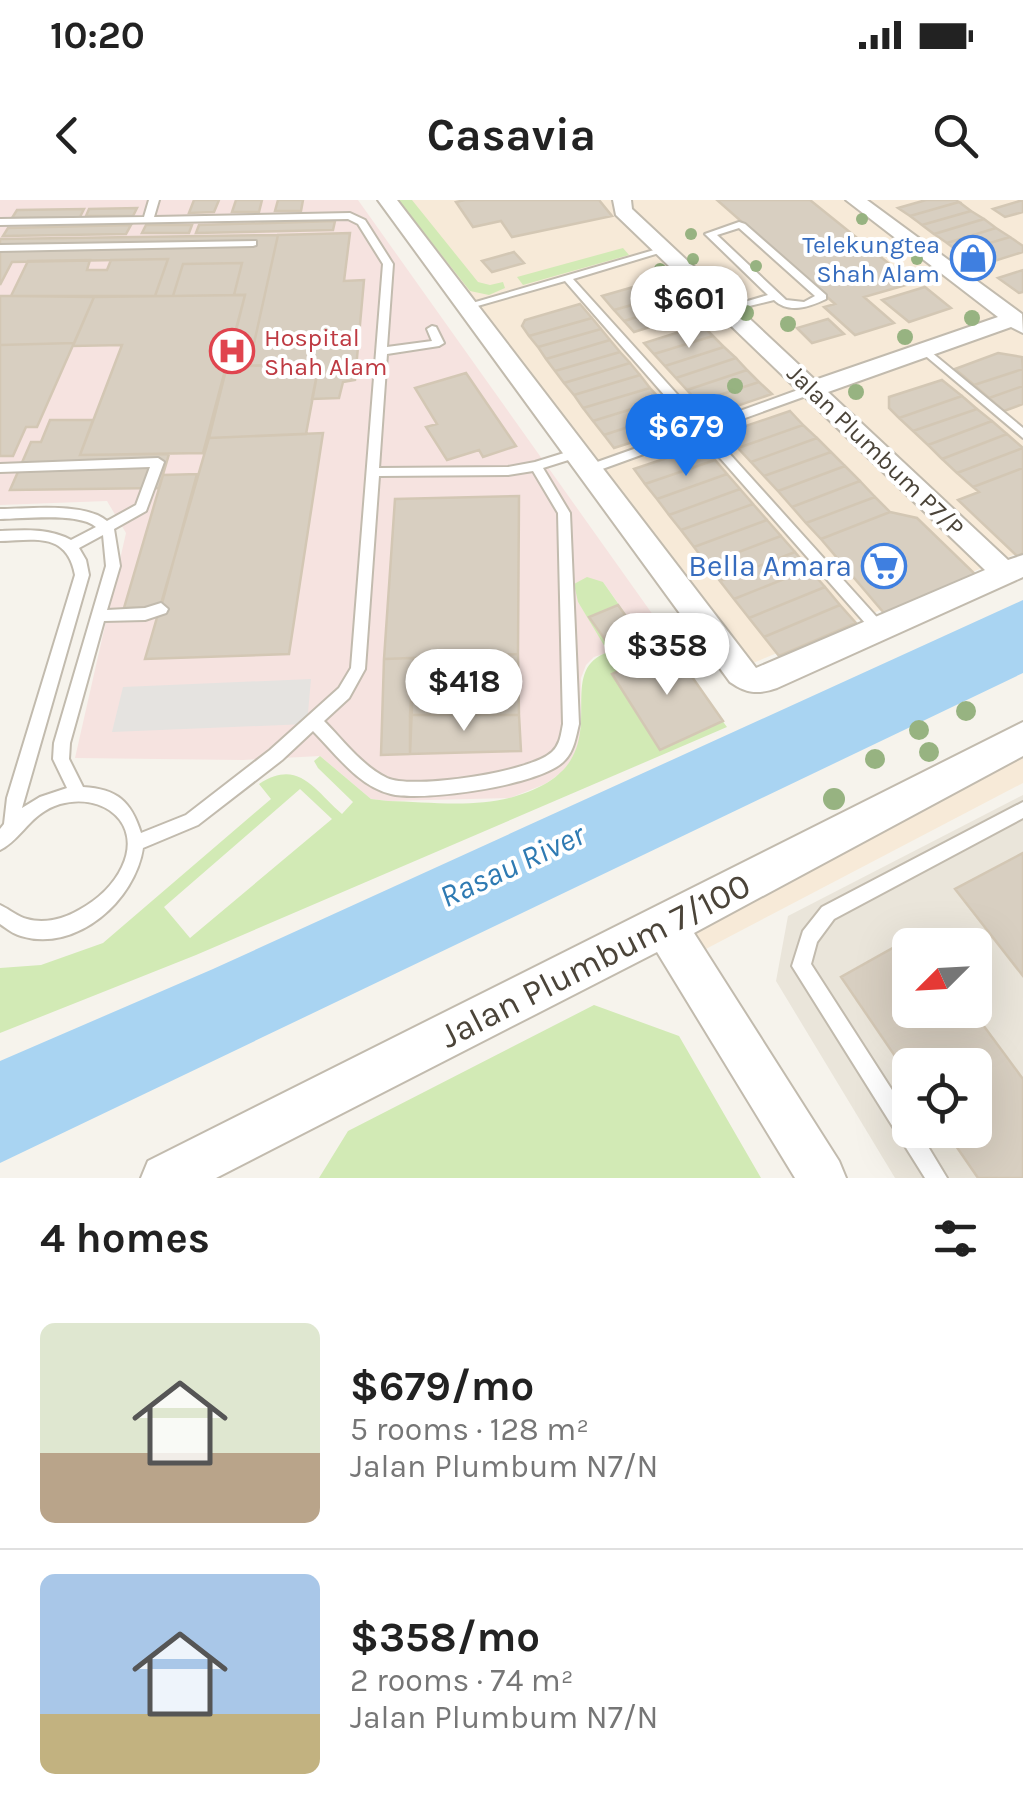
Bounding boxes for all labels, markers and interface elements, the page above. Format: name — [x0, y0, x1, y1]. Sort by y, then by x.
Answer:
text: 10:20 — [50, 13, 145, 58]
icon: back — [40, 108, 95, 163]
icon: search — [928, 108, 983, 163]
text: Casavia — [427, 109, 596, 161]
place label: Telekungtea Shah Alam — [802, 230, 940, 288]
shop icon: Telekungtea Shah Alam — [950, 235, 996, 281]
pin: $601 — [630, 266, 748, 351]
text: $601 — [652, 280, 726, 317]
place label: Hospital Shah Alam — [264, 323, 388, 381]
hospital icon: Hospital Shah Alam — [209, 328, 255, 374]
street label: Jalan Plumbum P7/P — [781, 358, 970, 542]
pin: $679 — [627, 394, 745, 479]
text: $679 — [648, 408, 724, 445]
supermarket icon: Bella Amara — [861, 543, 907, 589]
place label: Bella Amara — [688, 548, 852, 584]
pin: $358 — [608, 613, 726, 698]
text: $358 — [626, 627, 708, 664]
pin: $418 — [405, 649, 523, 734]
text: $418 — [427, 663, 501, 700]
water label: Rasau River — [434, 815, 592, 915]
street label: Jalan Plumbum 7/100 — [433, 864, 757, 1056]
north arrow — [892, 928, 992, 1028]
map controls — [892, 928, 992, 1148]
button: locate — [892, 1048, 992, 1148]
icon: filters — [928, 1211, 983, 1266]
text: 4 homes — [40, 1213, 210, 1263]
text: $679/mo — [350, 1361, 534, 1411]
icon: home — [120, 1363, 240, 1483]
text: 5 rooms · 128 m² — [350, 1411, 589, 1448]
text: Jalan Plumbum N7/N — [350, 1448, 658, 1485]
text: $358/mo — [350, 1612, 540, 1662]
icon: home — [120, 1614, 240, 1734]
text: 2 rooms · 74 m² — [350, 1662, 574, 1699]
text: Jalan Plumbum N7/N — [350, 1699, 658, 1736]

